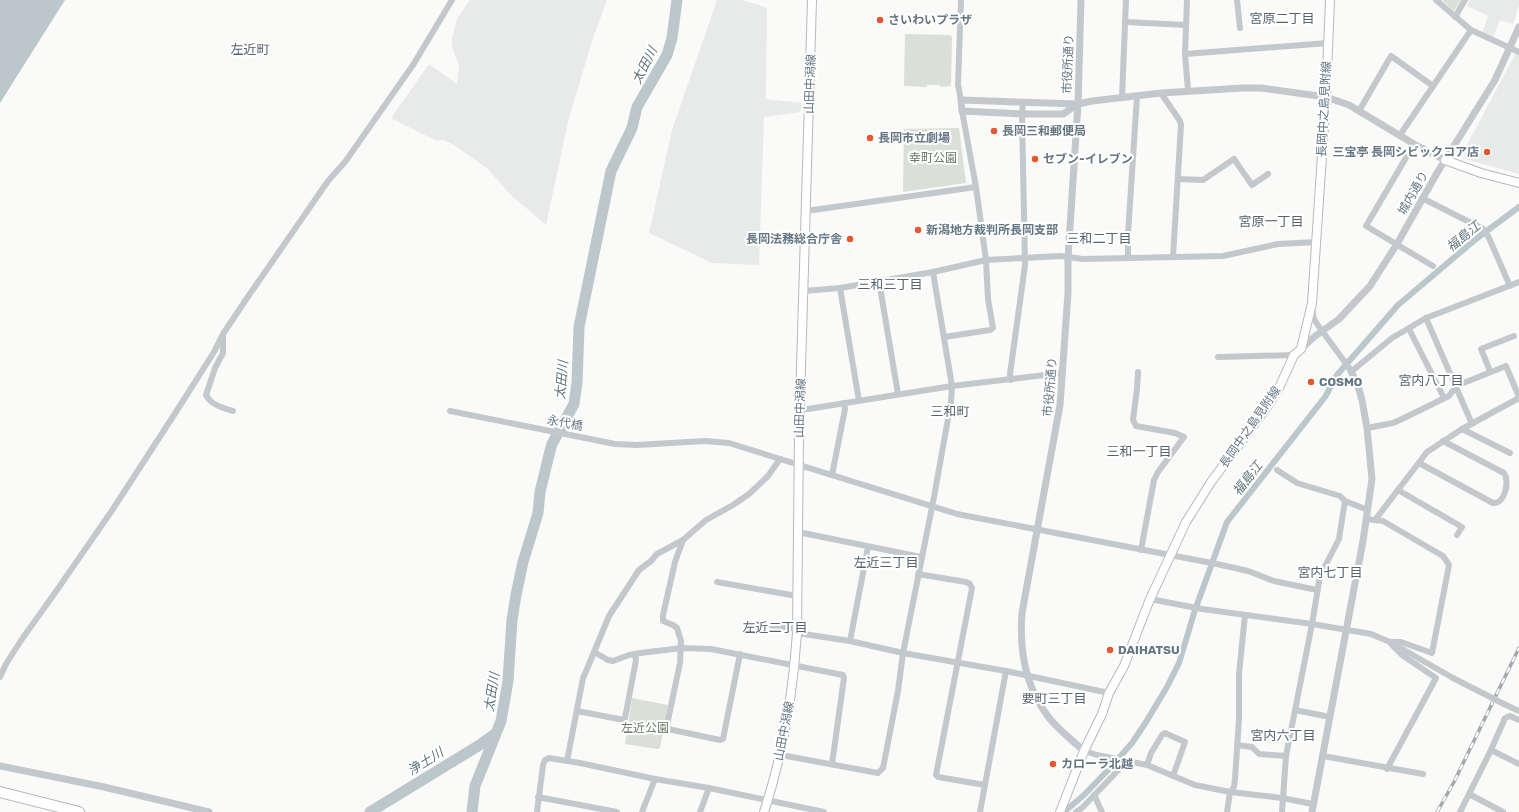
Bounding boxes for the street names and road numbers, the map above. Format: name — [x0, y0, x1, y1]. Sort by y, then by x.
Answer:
street label: 市役所通り — [1060, 34, 1076, 94]
street label: 山田中潟線 — [802, 54, 818, 114]
street label: 長岡中之島見附線 — [1314, 61, 1334, 157]
street label: 城内通り — [1395, 169, 1431, 217]
street label: 市役所通り — [1040, 356, 1060, 418]
street label: 山田中潟線 — [792, 378, 808, 438]
street label: 長岡中之島見附線 — [1217, 384, 1283, 470]
street label: 永代橋 — [546, 413, 584, 433]
street label: 山田中潟線 — [771, 700, 797, 762]

